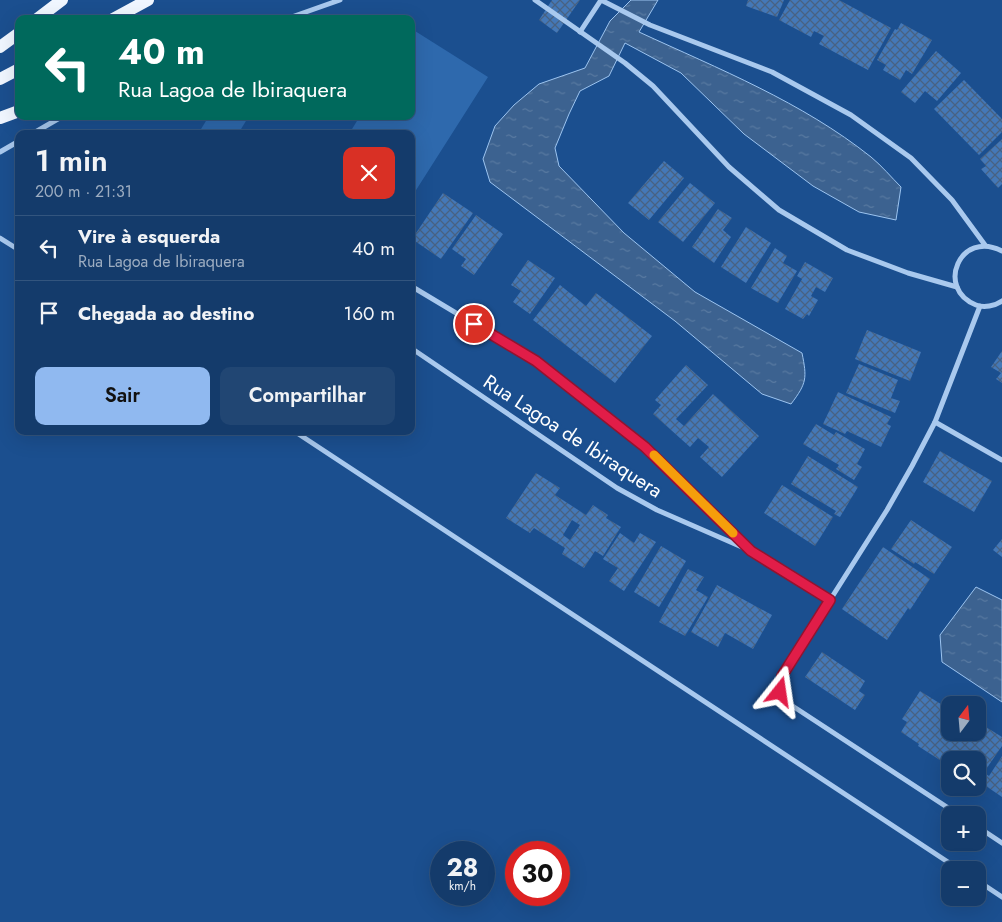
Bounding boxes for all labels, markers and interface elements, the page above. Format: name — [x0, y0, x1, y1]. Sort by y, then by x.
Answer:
text: 40 m — [118, 27, 205, 77]
icon: left — [35, 35, 100, 100]
text: Rua Lagoa de Ibiraquera — [118, 73, 347, 105]
text: 1 min — [35, 139, 108, 182]
button: close — [343, 147, 395, 199]
text: 200 m · 21:31 — [35, 180, 132, 203]
text: Vire à esquerda — [78, 223, 220, 250]
icon: left — [35, 234, 63, 262]
text: 40 m — [352, 235, 395, 262]
text: Rua Lagoa de Ibiraquera — [78, 250, 245, 273]
icon: arrive — [35, 299, 63, 327]
text: Chegada ao destino — [78, 300, 254, 327]
text: 160 m — [344, 300, 395, 327]
pin — [453, 303, 495, 345]
icon: arrive — [460, 310, 488, 338]
button: Sair — [35, 367, 210, 425]
button: Compartilhar — [220, 367, 395, 425]
street label: Rua Lagoa de Ibiraquera — [478, 368, 668, 505]
position arrow — [753, 665, 805, 717]
north arrow — [941, 696, 986, 741]
map controls — [941, 696, 986, 906]
button: search — [941, 751, 986, 796]
button: + — [941, 806, 986, 851]
speed limit sign: 30 — [505, 841, 570, 906]
text: 28 — [446, 849, 479, 885]
button: − — [941, 861, 986, 906]
text: km/h — [449, 877, 476, 895]

